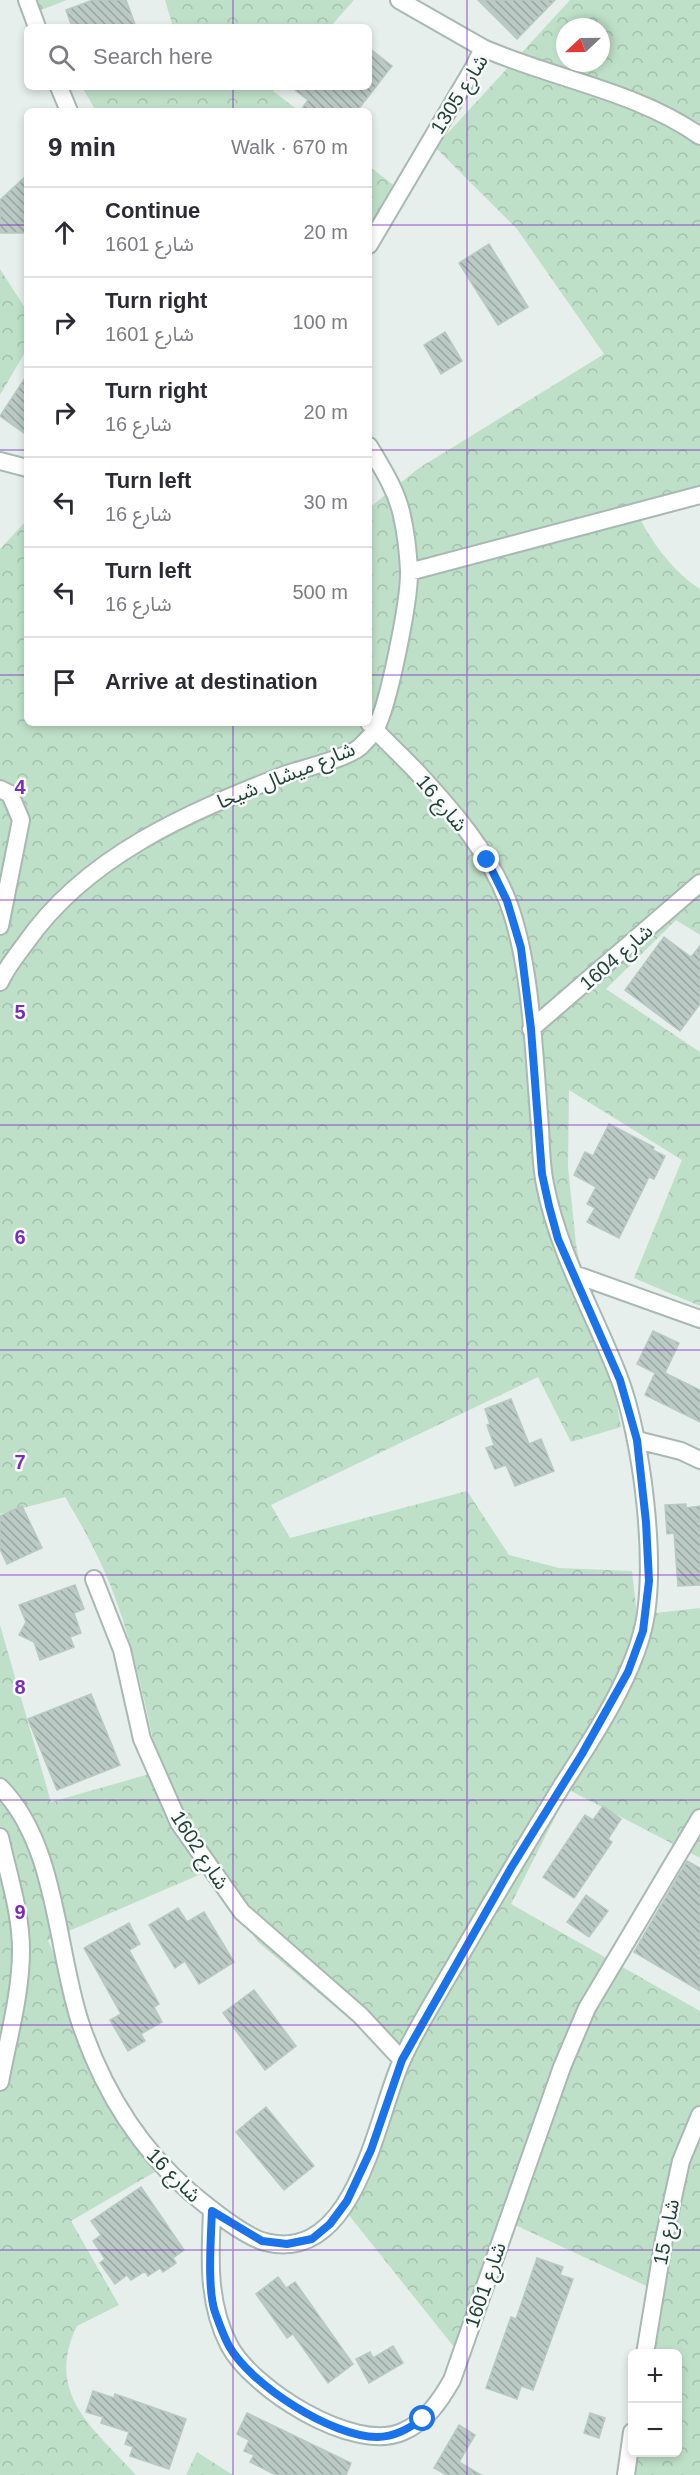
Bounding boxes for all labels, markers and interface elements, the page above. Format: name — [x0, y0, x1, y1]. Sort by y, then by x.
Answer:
north arrow — [556, 18, 610, 72]
search box — [24, 24, 372, 90]
icon: search — [45, 41, 78, 74]
text: Search here — [93, 44, 213, 69]
street label: شارع 1305 — [426, 50, 495, 140]
text: 9 min — [48, 132, 116, 162]
text: Walk · 670 m — [231, 136, 348, 158]
text: Continue — [105, 198, 200, 223]
icon: ahead — [48, 216, 81, 249]
text: 20 m — [304, 221, 348, 243]
text: شارع 1601 — [105, 233, 194, 255]
text: Turn right — [105, 288, 207, 313]
icon: right — [48, 306, 81, 339]
text: 100 m — [292, 311, 348, 333]
text: شارع 1601 — [105, 323, 194, 345]
text: Turn right — [105, 378, 207, 403]
icon: right — [48, 396, 81, 429]
text: 20 m — [304, 401, 348, 423]
text: شارع 16 — [105, 413, 172, 435]
text: Turn left — [105, 468, 191, 493]
icon: left — [48, 486, 81, 519]
text: 30 m — [304, 491, 348, 513]
text: شارع 16 — [105, 503, 172, 525]
text: Turn left — [105, 558, 191, 583]
icon: left — [48, 576, 81, 609]
text: 500 m — [292, 581, 348, 603]
text: شارع 16 — [105, 593, 172, 615]
icon: arrive — [48, 666, 81, 699]
text: Arrive at destination — [105, 669, 318, 694]
street label: شارع ميشال شيحا — [214, 737, 360, 816]
street label: شارع 16 — [409, 770, 472, 838]
text: 4 — [14, 776, 26, 798]
route end — [473, 846, 499, 872]
street label: شارع 1604 — [575, 919, 659, 998]
text: 5 — [14, 1001, 26, 1023]
text: 6 — [14, 1226, 26, 1248]
text: 7 — [14, 1451, 26, 1473]
text: 8 — [14, 1676, 26, 1698]
street label: شارع 1602 — [163, 1807, 233, 1896]
text: 9 — [14, 1901, 26, 1923]
street label: شارع 16 — [140, 2144, 205, 2209]
street label: شارع 15 — [649, 2197, 687, 2268]
street label: شارع 1601 — [460, 2239, 514, 2332]
map controls — [628, 2349, 682, 2457]
button: + — [628, 2349, 682, 2403]
button: − — [628, 2403, 682, 2457]
route start — [409, 2405, 435, 2431]

